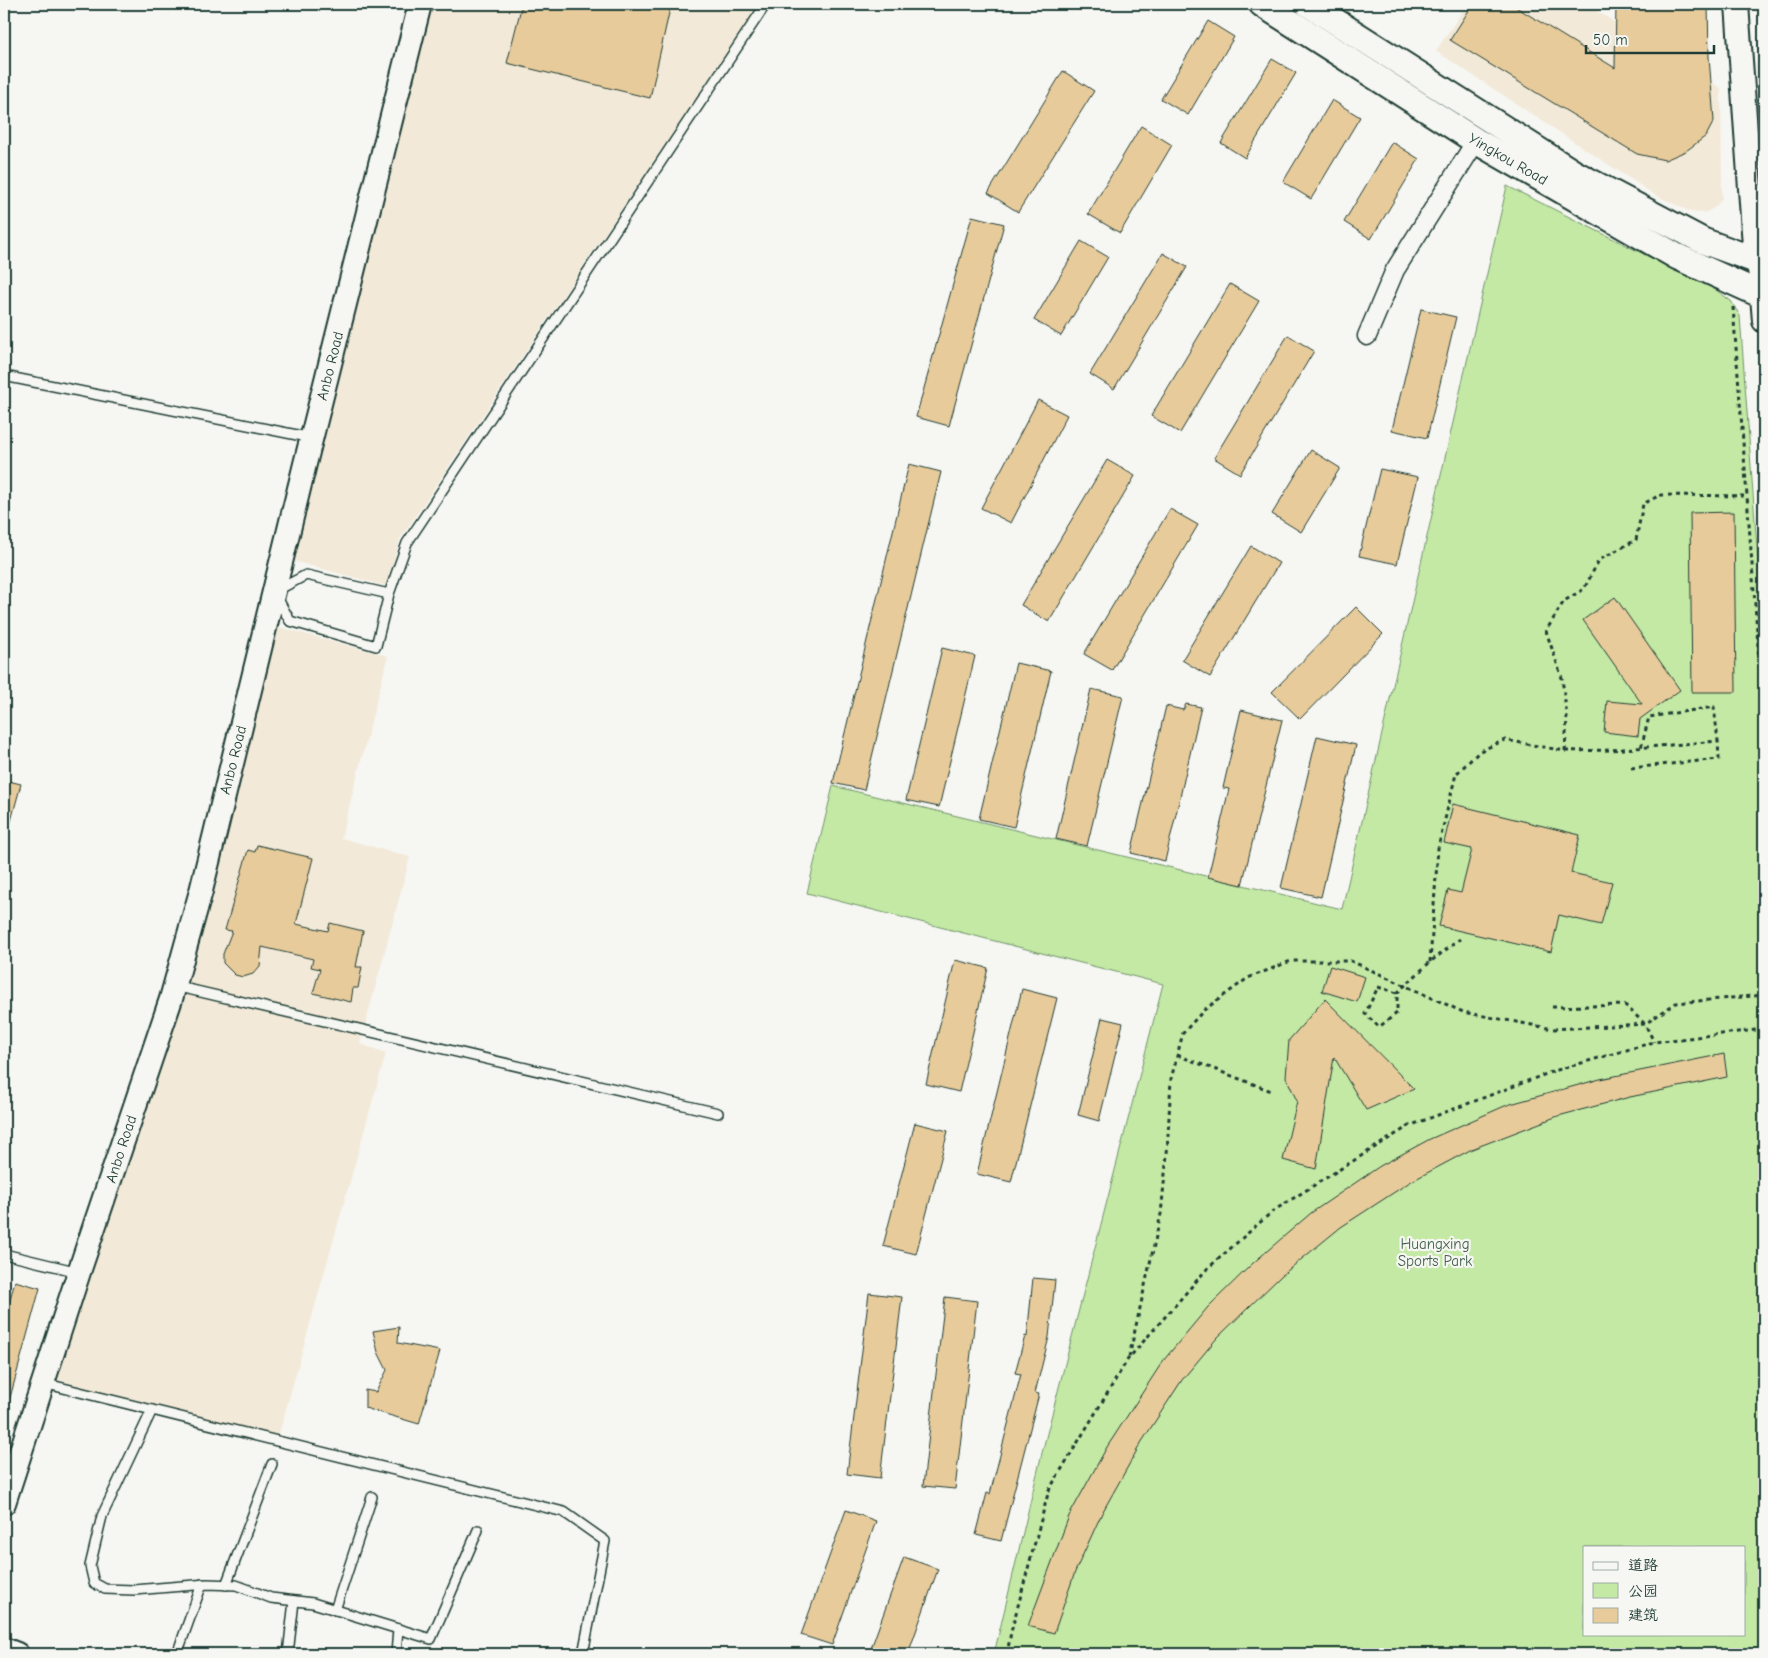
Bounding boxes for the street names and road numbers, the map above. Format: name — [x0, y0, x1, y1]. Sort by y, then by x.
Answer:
street label: Yingkou Road — [1465, 129, 1551, 189]
street label: Anbo Road — [313, 330, 347, 402]
street label: Anbo Road — [216, 724, 250, 796]
street label: Anbo Road — [102, 1113, 140, 1185]

